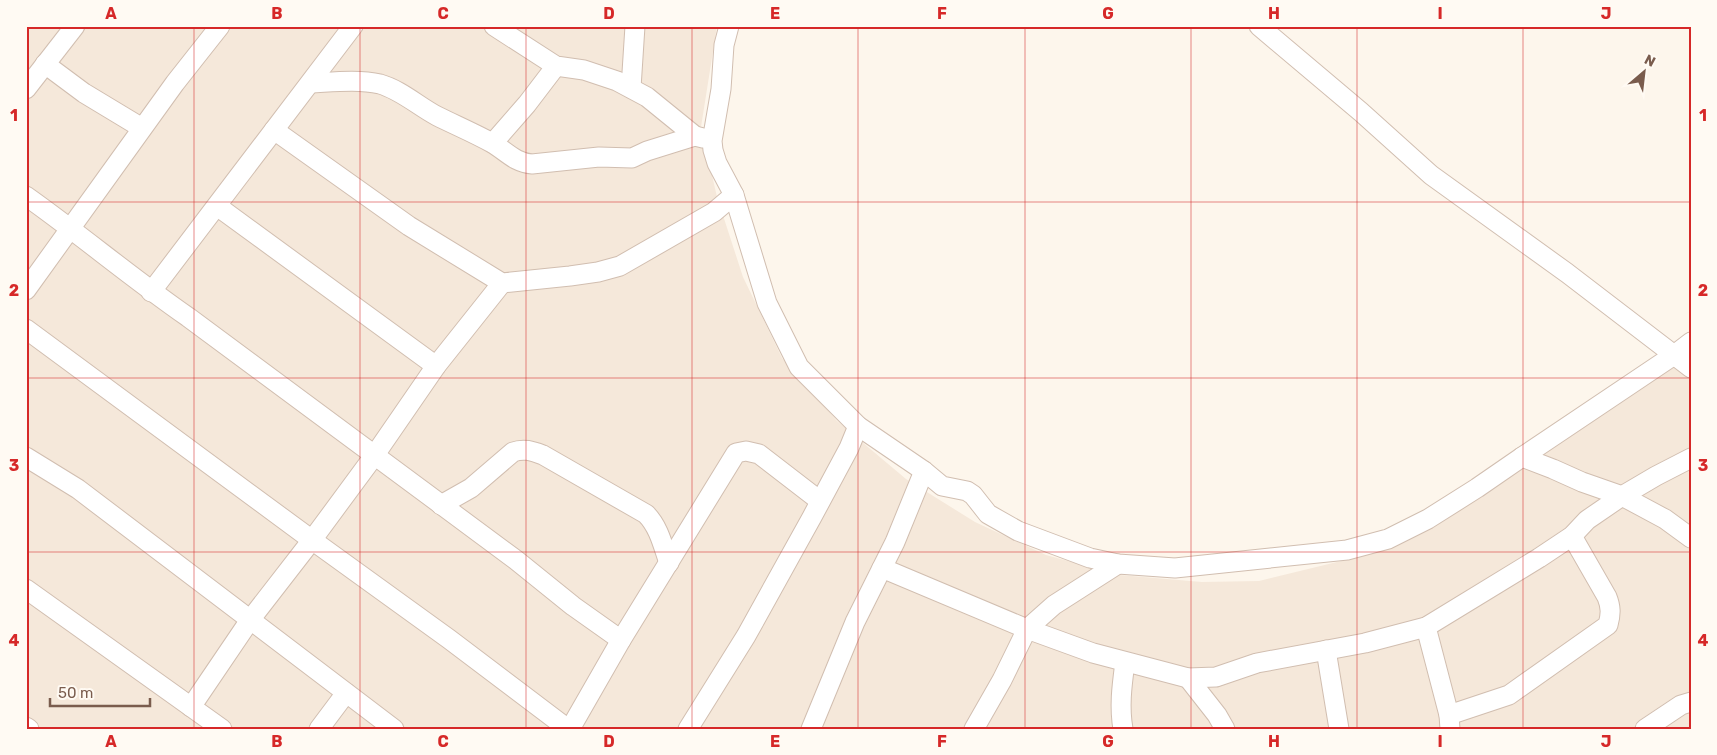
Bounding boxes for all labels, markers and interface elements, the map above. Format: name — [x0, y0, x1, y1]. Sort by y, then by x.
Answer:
text: A — [105, 4, 117, 23]
text: B — [271, 4, 283, 23]
text: C — [437, 4, 449, 23]
text: D — [603, 4, 615, 23]
text: E — [770, 4, 780, 23]
text: F — [937, 4, 947, 23]
text: G — [1102, 4, 1114, 23]
text: H — [1268, 4, 1280, 23]
text: I — [1437, 4, 1443, 23]
text: J — [1601, 4, 1611, 23]
north arrow — [1620, 48, 1670, 98]
text: N — [1641, 51, 1658, 71]
text: 1 — [10, 106, 18, 125]
text: 1 — [1699, 106, 1707, 125]
text: 2 — [9, 281, 19, 300]
text: 2 — [1698, 281, 1708, 300]
text: 3 — [9, 456, 19, 475]
text: 3 — [1698, 456, 1708, 475]
text: 4 — [9, 631, 20, 650]
text: 4 — [1698, 631, 1709, 650]
scale bar — [50, 675, 150, 707]
text: 50 m — [58, 684, 93, 702]
text: A — [105, 732, 117, 751]
text: B — [271, 732, 283, 751]
text: C — [437, 732, 449, 751]
text: D — [603, 732, 615, 751]
text: E — [770, 732, 780, 751]
text: F — [937, 732, 947, 751]
text: G — [1102, 732, 1114, 751]
text: H — [1268, 732, 1280, 751]
text: I — [1437, 732, 1443, 751]
text: J — [1601, 732, 1611, 751]

